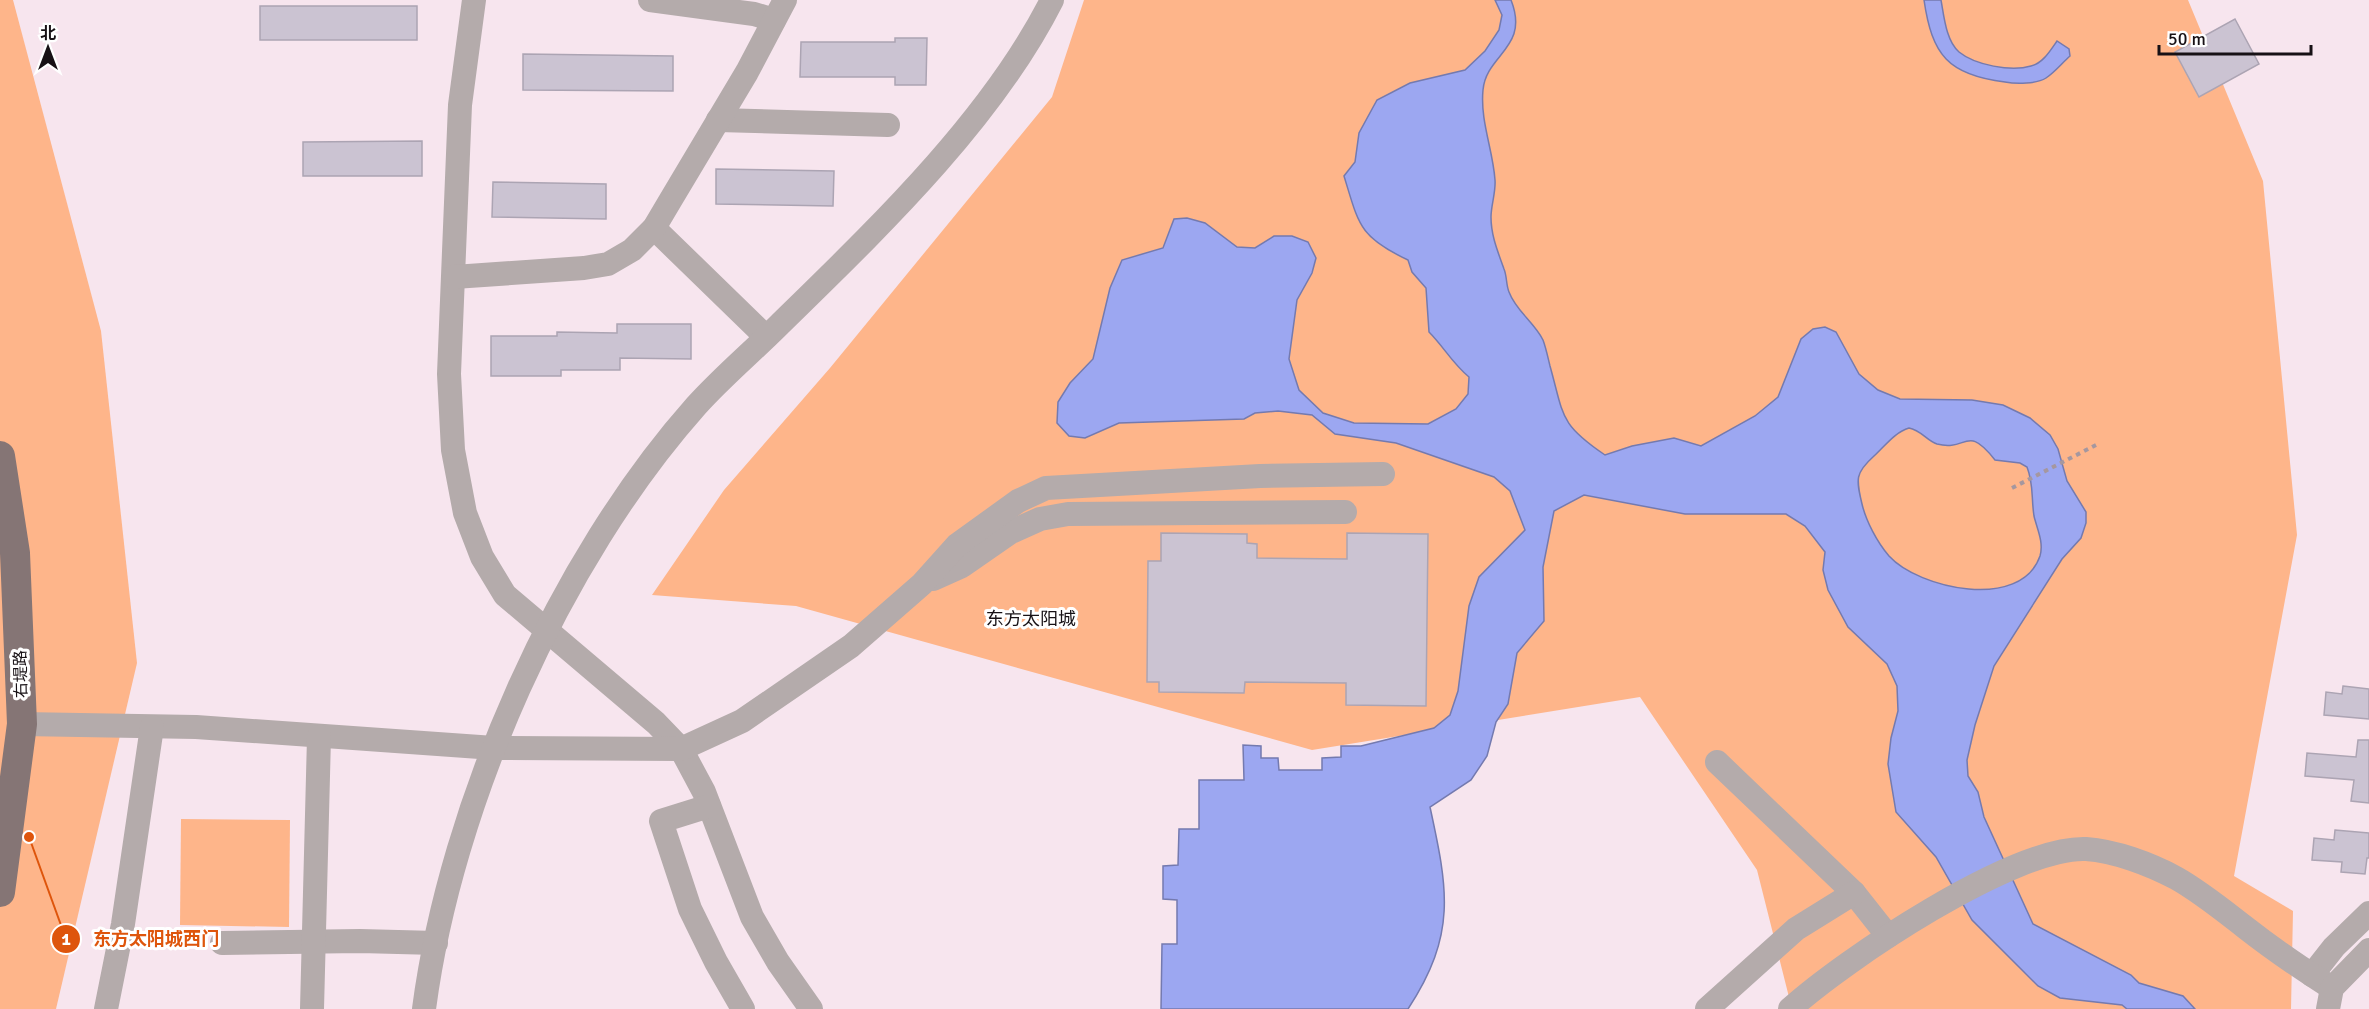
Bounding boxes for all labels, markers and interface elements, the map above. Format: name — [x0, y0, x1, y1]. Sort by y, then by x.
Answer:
north arrow — [18, 18, 78, 78]
scale bar — [2159, 18, 2310, 56]
text: 北 — [40, 24, 56, 44]
text: 50 m — [2168, 28, 2206, 50]
district label: 东方太阳城 — [986, 608, 1076, 630]
street label: 右堤路 — [11, 650, 31, 698]
callout: 东方太阳城西门 — [51, 921, 231, 957]
text: 1 — [61, 928, 71, 950]
text: 东方太阳城西门 — [93, 928, 219, 950]

